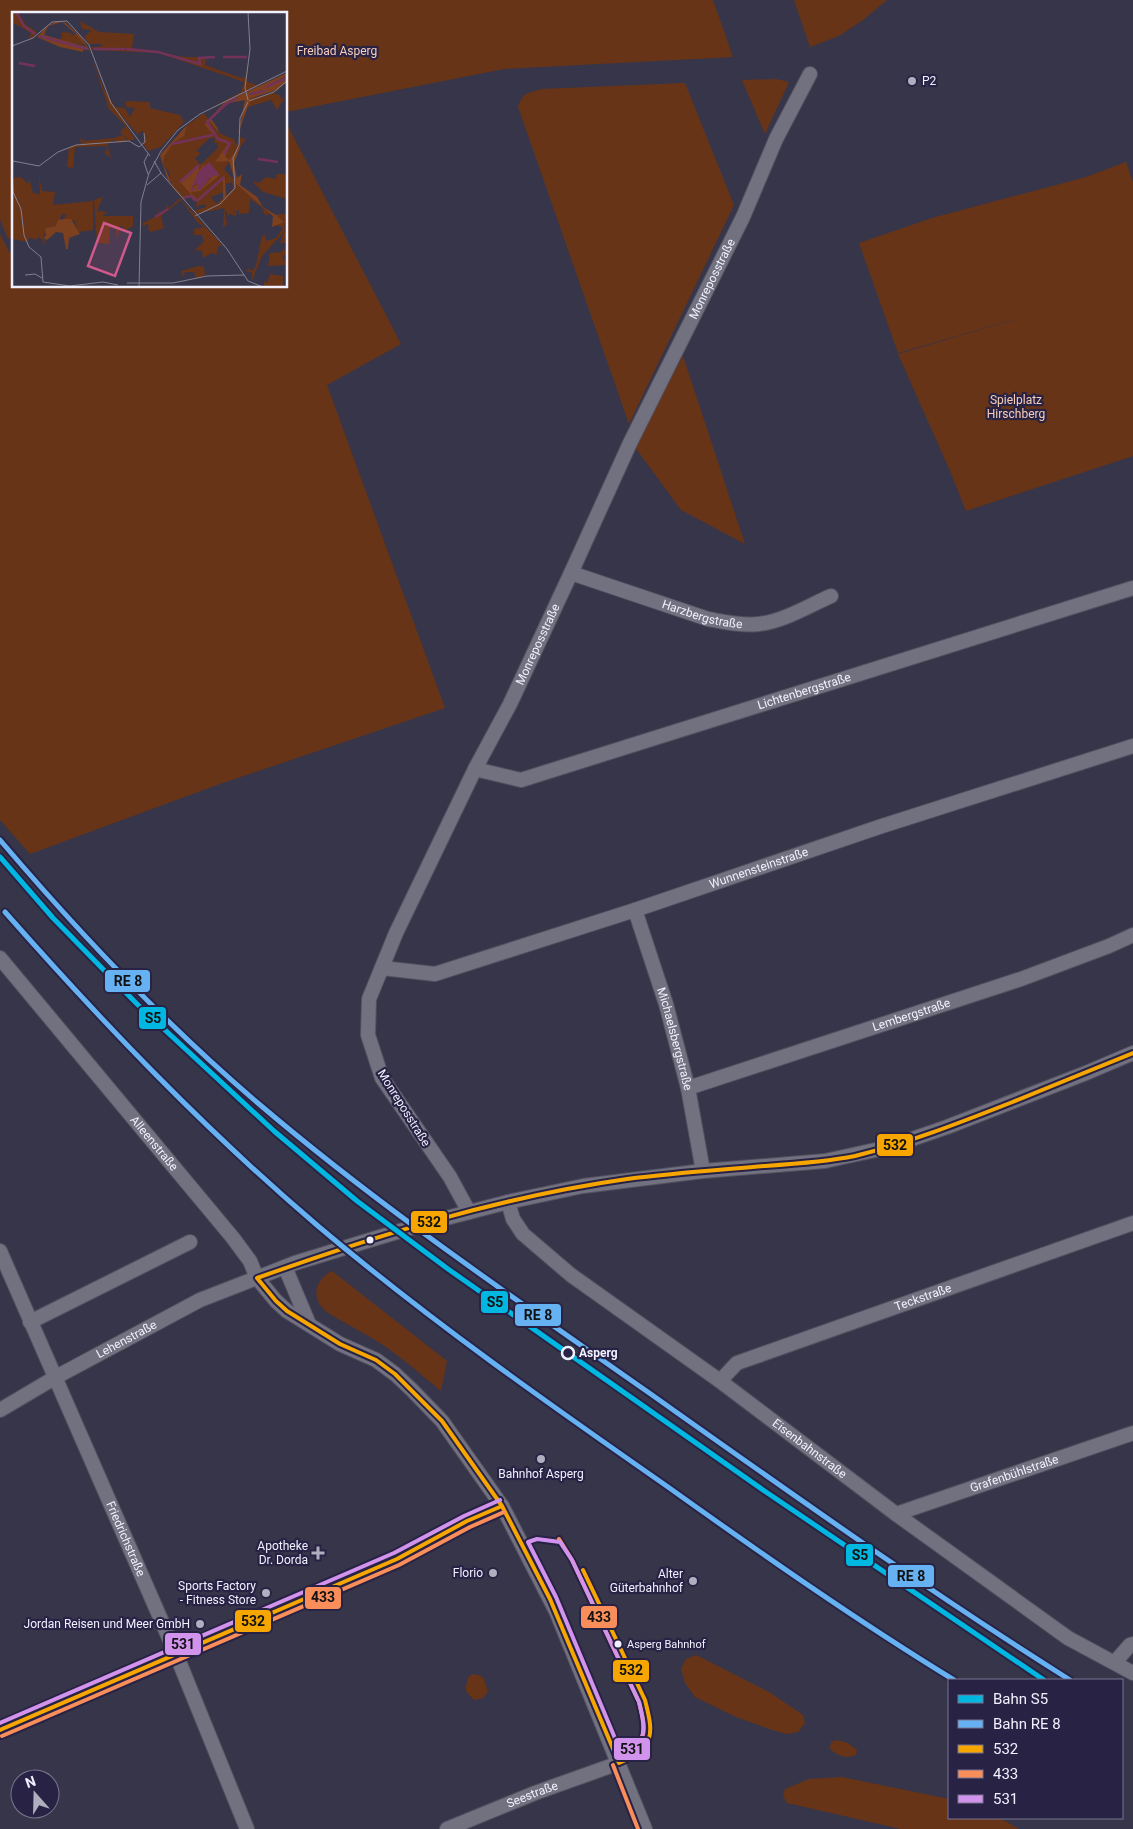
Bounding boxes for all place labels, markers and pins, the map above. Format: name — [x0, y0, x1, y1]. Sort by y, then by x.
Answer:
place label: P2 — [922, 74, 937, 88]
marker: P2 — [906, 75, 918, 87]
unlabelled marker — [365, 1235, 375, 1245]
marker: Asperg — [561, 1346, 575, 1360]
place label: Asperg — [579, 1346, 618, 1360]
marker: Bahnhof Asperg — [535, 1453, 547, 1465]
place label: Bahnhof Asperg — [498, 1467, 584, 1481]
place label: Apotheke Dr. Dorda — [257, 1539, 308, 1567]
marker: Apotheke Dr. Dorda — [312, 1547, 324, 1559]
place label: Florio — [453, 1566, 483, 1580]
marker: Florio — [487, 1567, 499, 1579]
place label: Alter Güterbahnhof — [610, 1567, 684, 1595]
marker: Alter Güterbahnhof — [687, 1575, 699, 1587]
place label: Sports Factory - Fitness Store — [178, 1579, 256, 1607]
marker: Sports Factory - Fitness Store — [260, 1587, 272, 1599]
place label: Jordan Reisen und Meer GmbH — [24, 1617, 190, 1631]
marker: Jordan Reisen und Meer GmbH — [194, 1618, 206, 1630]
place label: Asperg Bahnhof — [627, 1638, 706, 1651]
marker: Asperg Bahnhof — [613, 1639, 623, 1649]

